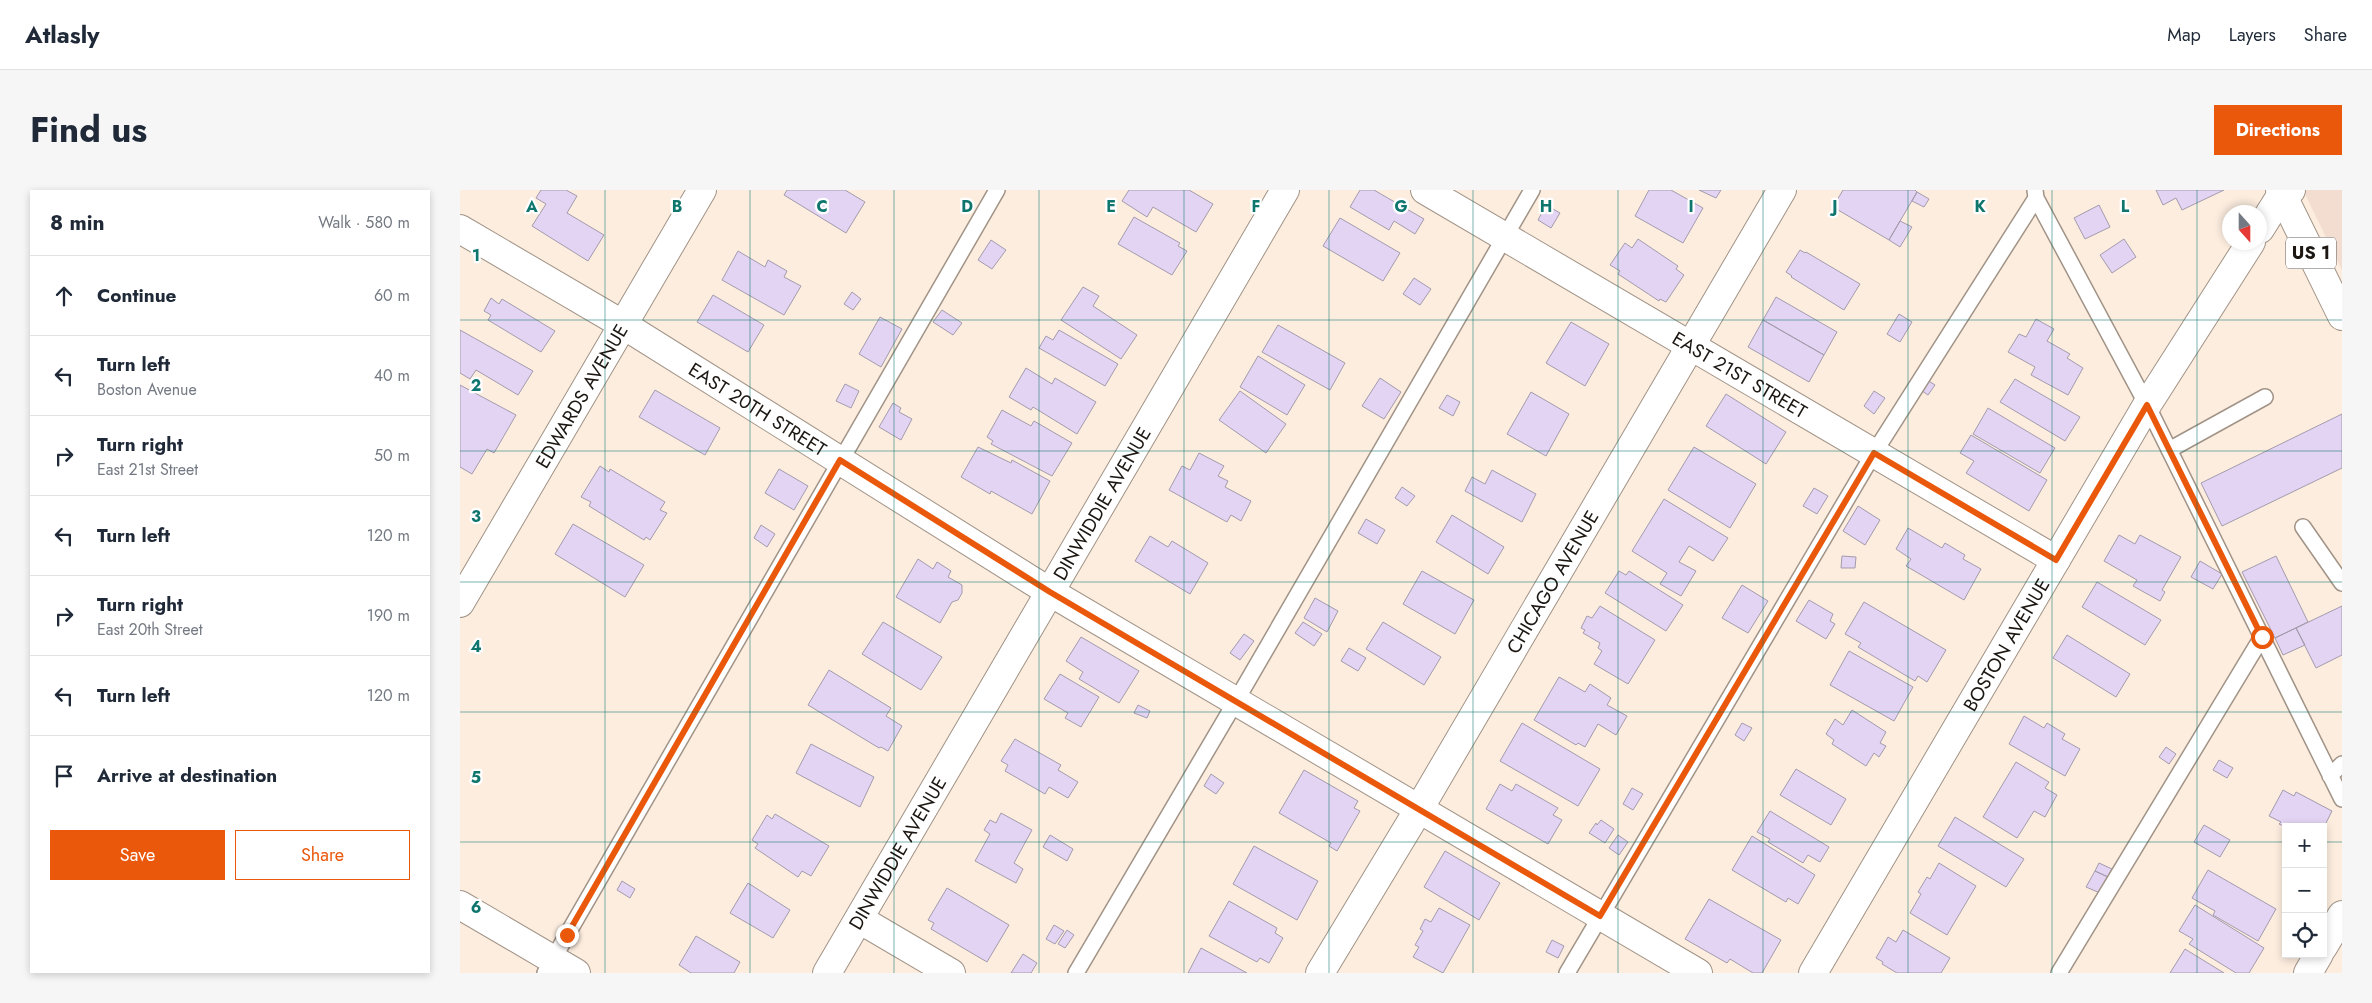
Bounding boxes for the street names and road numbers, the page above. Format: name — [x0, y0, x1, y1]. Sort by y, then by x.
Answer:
road number: US 1 — [2286, 238, 2336, 268]
street label: EDWARDS AVENUE — [529, 319, 635, 473]
street label: EAST 21ST STREET — [1667, 325, 1812, 425]
street label: EAST 20TH STREET — [683, 356, 832, 463]
street label: DINWIDDIE AVENUE — [1047, 422, 1157, 585]
street label: CHICAGO AVENUE — [1500, 505, 1605, 659]
street label: BOSTON AVENUE — [1957, 573, 2056, 716]
street label: DINWIDDIE AVENUE — [842, 772, 953, 935]

